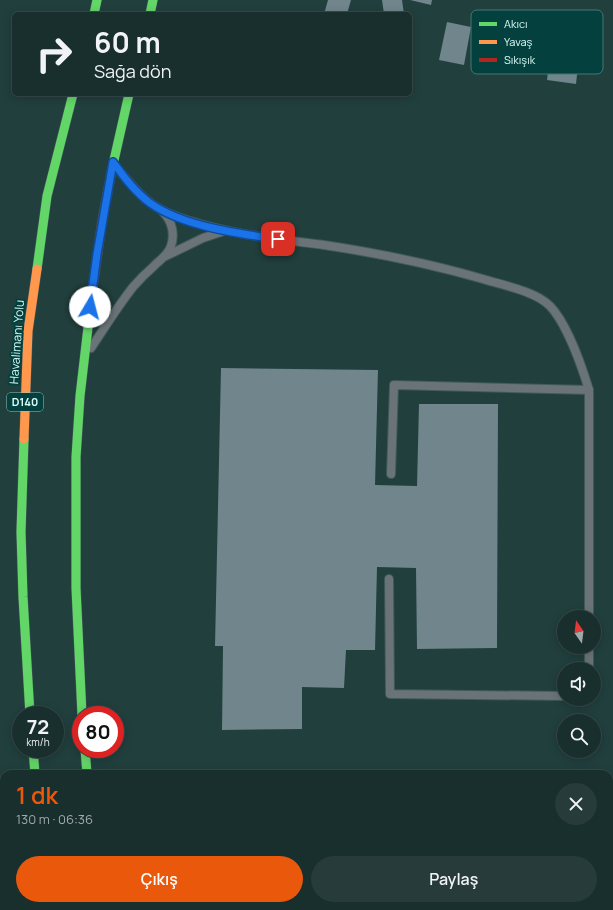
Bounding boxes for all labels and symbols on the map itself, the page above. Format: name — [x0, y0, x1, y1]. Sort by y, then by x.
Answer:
legend — [471, 10, 603, 74]
text: Akıcı — [504, 16, 528, 31]
text: Yavaş — [504, 34, 532, 49]
text: Sıkışık — [504, 52, 536, 67]
pin — [261, 222, 295, 256]
position arrow — [69, 286, 111, 328]
street label: Havalimanı Yolu — [5, 299, 28, 385]
road number: D140 — [7, 393, 43, 411]
north arrow — [557, 610, 601, 654]
speed limit sign: 80 — [72, 706, 124, 758]

